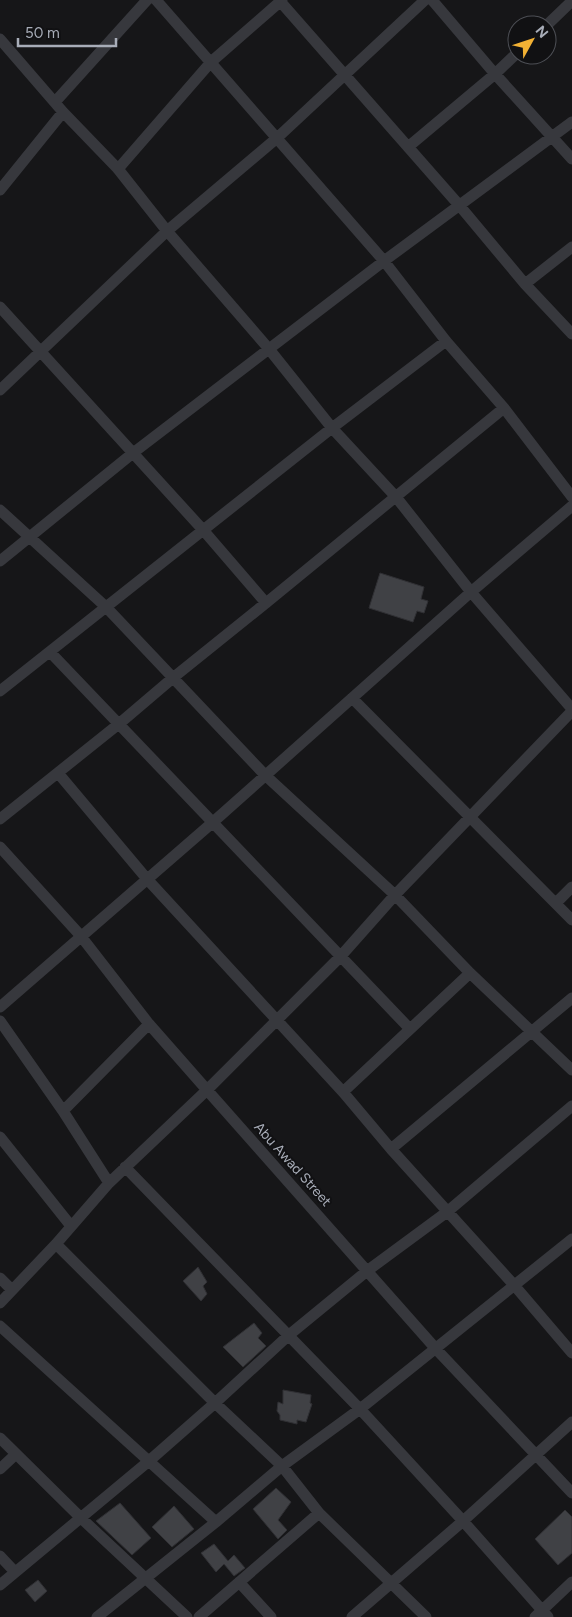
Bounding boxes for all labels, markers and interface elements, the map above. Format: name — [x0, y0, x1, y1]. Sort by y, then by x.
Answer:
scale bar — [18, 15, 115, 47]
north arrow — [507, 15, 557, 65]
text: N — [532, 22, 552, 42]
text: 50 m — [25, 24, 60, 42]
street label: Abu Awad Street — [250, 1119, 335, 1210]

